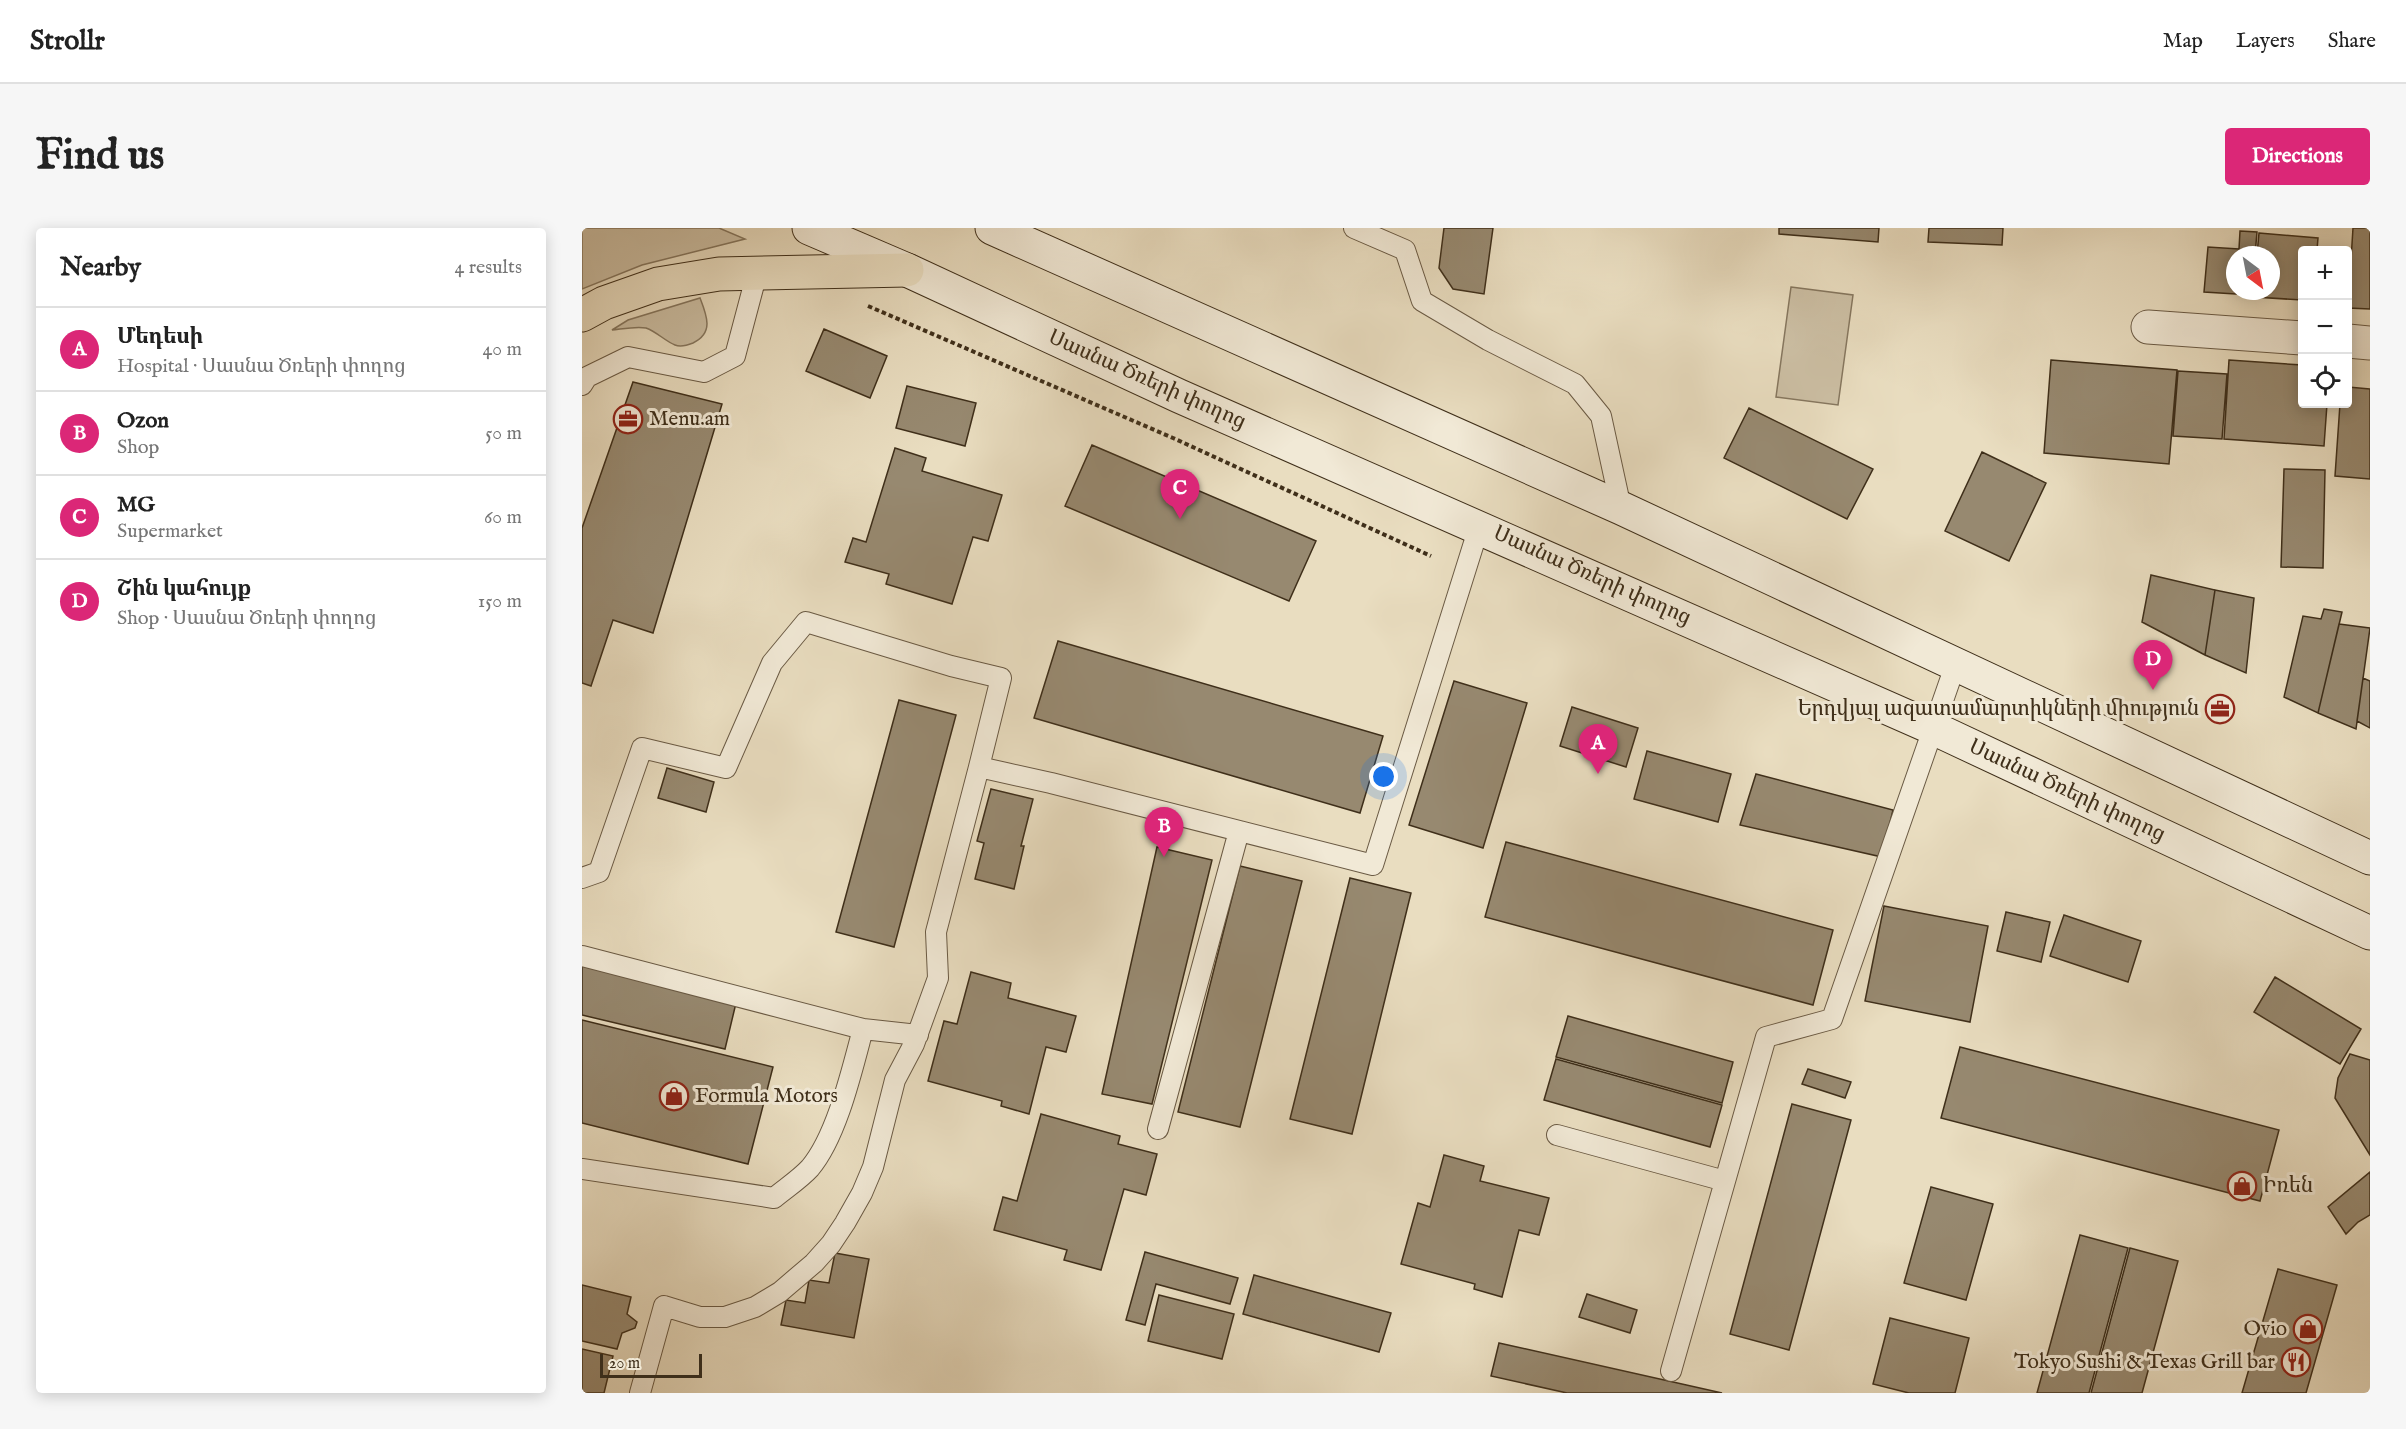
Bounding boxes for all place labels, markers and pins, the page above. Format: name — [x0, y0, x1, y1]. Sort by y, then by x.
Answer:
office icon: Menu.am — [612, 403, 644, 435]
place label: Menu.am — [649, 406, 730, 433]
pin: C — [1160, 470, 1200, 519]
pin: D — [2134, 640, 2172, 690]
office icon: Երդվյալ ազատամարտիկների միություն — [2204, 693, 2236, 725]
place label: Երդվյալ ազատամարտիկների միություն — [1798, 696, 2199, 723]
pin: A — [1578, 724, 1618, 774]
pin: B — [1144, 808, 1184, 857]
shop icon: Formula Motors — [658, 1080, 690, 1112]
place label: Formula Motors — [695, 1083, 838, 1110]
shop icon: Իռեն — [2226, 1170, 2258, 1202]
place label: Իռեն — [2263, 1173, 2313, 1200]
shop icon: Ovio — [2292, 1313, 2324, 1345]
place label: Ovio — [2243, 1316, 2287, 1343]
restaurant icon: Tokyo Sushi & Texas Grill bar — [2280, 1346, 2312, 1378]
place label: Tokyo Sushi & Texas Grill bar — [2014, 1349, 2275, 1376]

